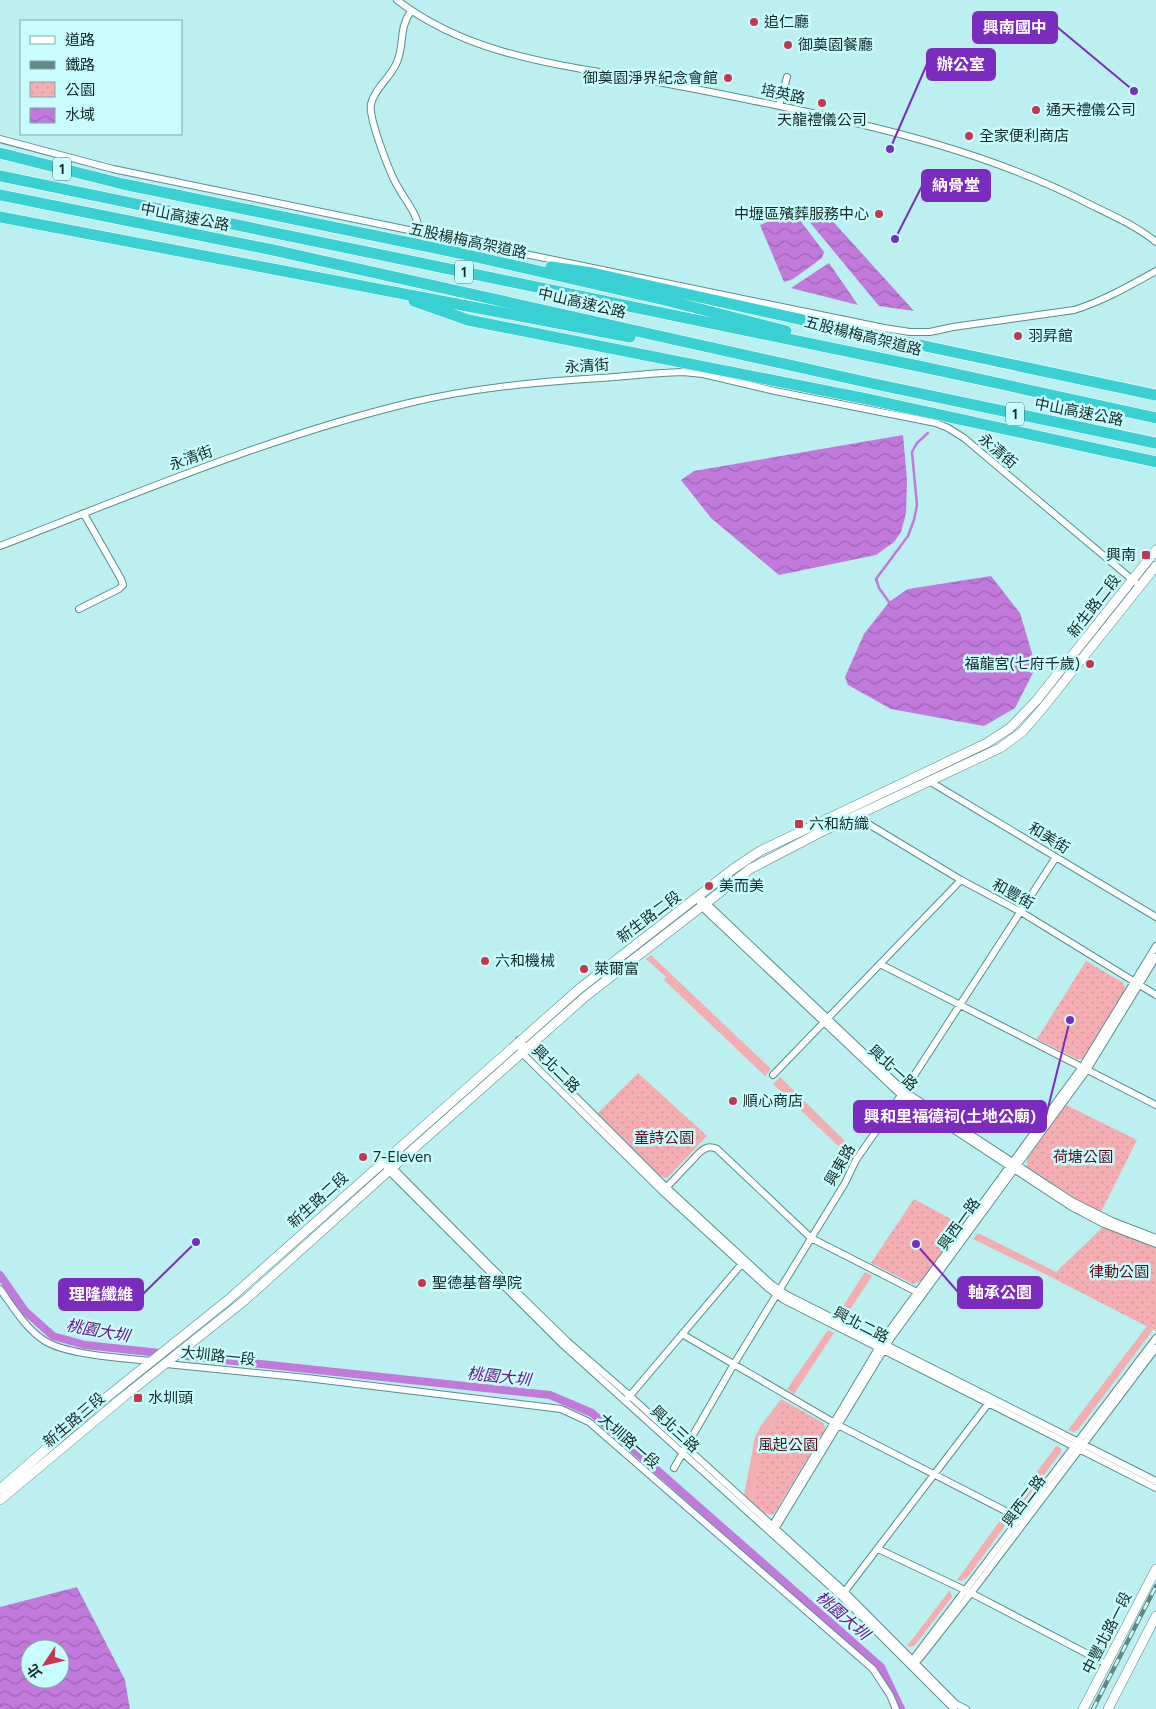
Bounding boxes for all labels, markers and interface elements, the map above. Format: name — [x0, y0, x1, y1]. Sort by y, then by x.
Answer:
callout: 興南國中 — [973, 12, 1057, 43]
place label: 追仁廳 — [764, 13, 809, 31]
marker: 追仁廳 — [748, 16, 760, 28]
text: 興南國中 — [983, 18, 1047, 37]
legend — [20, 20, 182, 135]
text: 道路 — [65, 31, 95, 49]
place label: 御奠園餐廳 — [798, 36, 873, 54]
marker: 御奠園餐廳 — [782, 39, 794, 51]
callout: 辦公室 — [927, 49, 995, 80]
text: 辦公室 — [937, 55, 985, 74]
text: 鐵路 — [65, 56, 95, 74]
place label: 御奠園淨界紀念會館 — [583, 69, 718, 87]
marker: 御奠園淨界紀念會館 — [722, 72, 734, 84]
text: 公園 — [65, 81, 95, 99]
street label: 培英路 — [759, 81, 807, 107]
marker: 天龍禮儀公司 — [816, 97, 828, 109]
place label: 通天禮儀公司 — [1046, 101, 1136, 119]
marker: 通天禮儀公司 — [1030, 104, 1042, 116]
text: 水域 — [65, 106, 95, 124]
place label: 天龍禮儀公司 — [777, 111, 867, 129]
place label: 全家便利商店 — [979, 127, 1069, 145]
marker: 全家便利商店 — [963, 130, 975, 142]
road number: 1 — [53, 157, 71, 180]
callout: 納骨堂 — [922, 170, 990, 201]
text: 納骨堂 — [932, 176, 980, 195]
street label: 中山高速公路 — [139, 200, 231, 234]
place label: 中壢區殯葬服務中心 — [734, 205, 869, 223]
marker: 中壢區殯葬服務中心 — [873, 208, 885, 220]
street label: 五股楊梅高架道路 — [407, 220, 529, 262]
road number: 1 — [455, 260, 473, 284]
street label: 中山高速公路 — [536, 284, 628, 322]
street label: 五股楊梅高架道路 — [803, 313, 923, 359]
place label: 羽昇館 — [1028, 327, 1073, 345]
marker: 羽昇館 — [1012, 330, 1024, 342]
street label: 永清街 — [564, 355, 610, 377]
street label: 中山高速公路 — [1033, 395, 1125, 429]
road number: 1 — [1006, 402, 1024, 426]
street label: 永清街 — [975, 430, 1021, 472]
street label: 永清街 — [167, 442, 215, 474]
place label: 興南 — [1106, 546, 1136, 564]
marker: 興南 — [1140, 549, 1152, 561]
street label: 新生路二段 — [1064, 571, 1124, 641]
place label: 福龍宮(七府千歲) — [964, 655, 1080, 673]
marker: 福龍宮(七府千歲) — [1084, 658, 1096, 670]
place label: 六和紡織 — [809, 815, 869, 833]
marker: 六和紡織 — [793, 818, 805, 830]
street label: 和美街 — [1025, 819, 1073, 857]
street label: 和豐街 — [989, 875, 1037, 913]
place label: 美而美 — [719, 877, 764, 895]
marker: 美而美 — [703, 880, 715, 892]
street label: 新生路二段 — [614, 887, 684, 947]
place label: 六和機械 — [495, 952, 555, 970]
marker: 六和機械 — [479, 955, 491, 967]
place label: 萊爾富 — [594, 960, 639, 978]
marker: 萊爾富 — [578, 963, 590, 975]
street label: 興北二路 — [528, 1041, 584, 1097]
street label: 興北一路 — [865, 1041, 921, 1095]
place label: 順心商店 — [743, 1092, 803, 1110]
marker: 順心商店 — [727, 1095, 739, 1107]
callout: 興和里福德祠(土地公廟) — [854, 1101, 1046, 1132]
text: 興和里福德祠(土地公廟) — [864, 1107, 1036, 1126]
park label: 童詩公園 — [634, 1129, 694, 1147]
street label: 興東路 — [821, 1141, 859, 1189]
place label: 7-Eleven — [373, 1148, 432, 1166]
park label: 荷塘公園 — [1053, 1148, 1113, 1166]
marker: 7-Eleven — [357, 1151, 369, 1163]
street label: 新生路二段 — [284, 1168, 352, 1232]
street label: 興西一路 — [934, 1194, 984, 1254]
park label: 律動公園 — [1089, 1263, 1149, 1281]
place label: 聖德基督學院 — [432, 1274, 522, 1292]
marker: 聖德基督學院 — [416, 1277, 428, 1289]
callout: 軸承公園 — [958, 1277, 1042, 1308]
callout: 理隆纖維 — [59, 1279, 143, 1310]
text: 軸承公園 — [968, 1283, 1032, 1302]
text: 理隆纖維 — [69, 1285, 133, 1304]
street label: 興北二路 — [830, 1303, 892, 1347]
water label: 桃園大圳 — [65, 1316, 133, 1346]
street label: 大圳路一段 — [180, 1343, 256, 1369]
water label: 桃園大圳 — [466, 1364, 534, 1389]
street label: 新生路三段 — [39, 1389, 109, 1451]
place label: 水圳頭 — [148, 1389, 193, 1407]
marker: 水圳頭 — [132, 1392, 144, 1404]
street label: 興北三路 — [647, 1402, 703, 1456]
street label: 大圳路一段 — [595, 1410, 663, 1472]
park label: 風起公園 — [758, 1436, 818, 1454]
street label: 興西二路 — [999, 1472, 1049, 1530]
water label: 桃園大圳 — [812, 1587, 875, 1645]
street label: 中豐北路一段 — [1079, 1589, 1135, 1677]
north arrow — [20, 1639, 70, 1689]
text: 北 — [24, 1661, 46, 1682]

